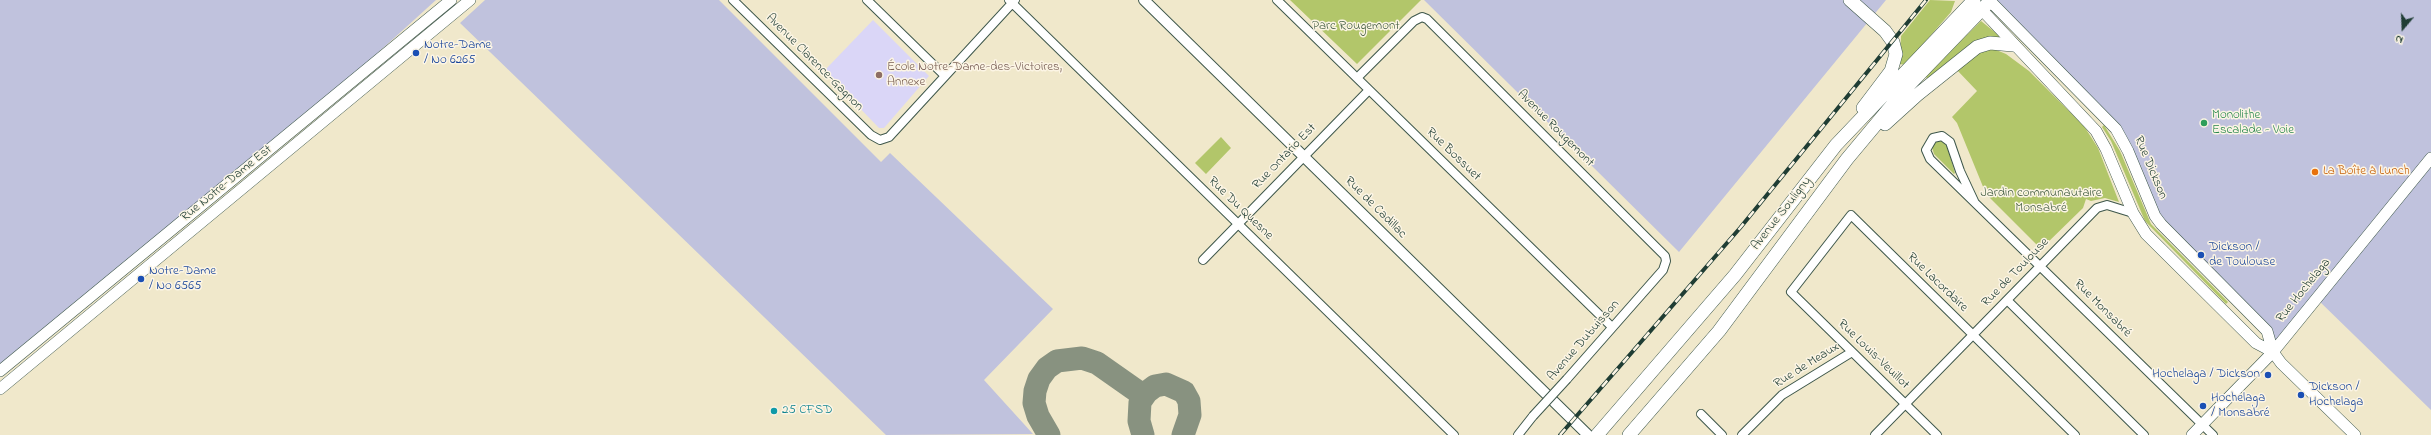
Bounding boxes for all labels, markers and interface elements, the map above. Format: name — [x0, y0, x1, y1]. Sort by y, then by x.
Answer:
north arrow — [2383, 8, 2423, 48]
street label: Avenue Clarence-Gagnon — [762, 11, 866, 115]
park label: Parc Rougemont — [1312, 19, 1400, 35]
text: N — [2393, 31, 2405, 48]
place label: Notre-Dame / No 6265 — [424, 38, 491, 69]
marker: Notre-Dame / No 6265 — [411, 48, 421, 58]
place label: École Notre-Dame-des-Victoires, Annexe — [887, 60, 1062, 91]
marker: École Notre-Dame-des-Victoires, Annexe — [874, 70, 884, 80]
street label: Avenue Rougemont — [1513, 87, 1597, 171]
place label: Monolithe Escalade - Voie — [2212, 108, 2294, 139]
marker: Monolithe Escalade - Voie — [2199, 118, 2209, 128]
street label: Rue Ontario Est — [1250, 121, 1320, 193]
street label: Rue Bossuet — [1422, 125, 1484, 185]
street label: Rue Dickson — [2130, 134, 2170, 202]
street label: Rue Notre-Dame Est — [178, 142, 276, 226]
place label: La Boîte à Lunch — [2323, 164, 2410, 180]
marker: La Boîte à Lunch — [2310, 167, 2320, 177]
street label: Rue Du Quesne — [1204, 174, 1276, 244]
street label: Rue de Cadillac — [1341, 174, 1409, 242]
street label: Avenue Souligny — [1749, 174, 1815, 254]
park label: Jardin communautaire Monsabré — [1980, 186, 2102, 217]
street label: Rue de Toulouse — [1979, 235, 2053, 311]
place label: Dickson / de Toulouse — [2209, 240, 2275, 271]
street label: Rue Lacordaire — [1903, 250, 1971, 316]
marker: Dickson / de Toulouse — [2196, 250, 2206, 260]
street label: Rue Hochelaga — [2273, 256, 2335, 326]
place label: Notre-Dame / No 6565 — [149, 264, 216, 295]
marker: Notre-Dame / No 6565 — [136, 274, 146, 284]
street label: Rue Monsabré — [2070, 277, 2134, 341]
street label: Avenue Dubuisson — [1545, 297, 1623, 385]
street label: Rue Louis-Veuillot — [1834, 317, 1912, 393]
street label: Rue de Meaux — [1771, 340, 1843, 392]
place label: Hochelaga / Dickson — [2152, 367, 2260, 383]
marker: Hochelaga / Dickson — [2263, 370, 2273, 380]
place label: Dickson / Hochelaga — [2309, 380, 2363, 411]
marker: Dickson / Hochelaga — [2296, 390, 2306, 400]
place label: Hochelaga / Monsabré — [2211, 391, 2270, 422]
marker: Hochelaga / Monsabré — [2198, 401, 2208, 411]
place label: 25 CFSD — [782, 403, 833, 419]
marker: 25 CFSD — [769, 406, 779, 416]

